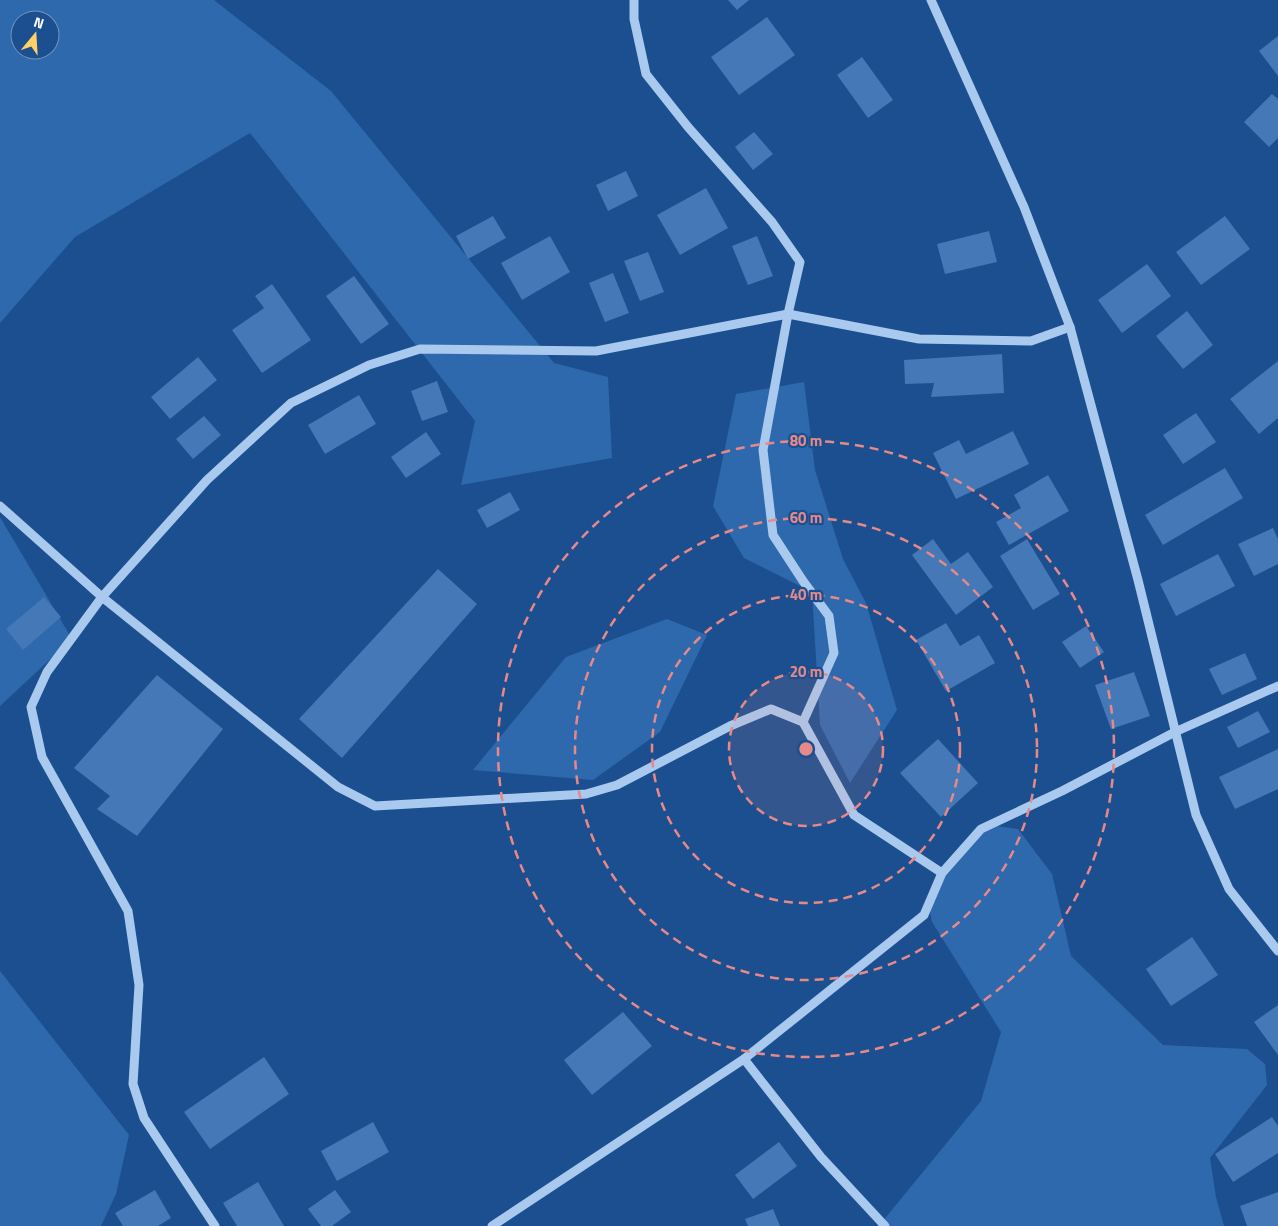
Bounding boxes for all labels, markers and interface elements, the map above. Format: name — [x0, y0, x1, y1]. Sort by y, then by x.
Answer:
north arrow — [10, 10, 60, 60]
text: N — [31, 11, 47, 34]
text: 80 m — [790, 429, 822, 452]
text: 60 m — [790, 506, 822, 529]
text: 40 m — [790, 583, 822, 606]
text: 20 m — [790, 660, 822, 683]
centre of rings — [797, 740, 815, 758]

